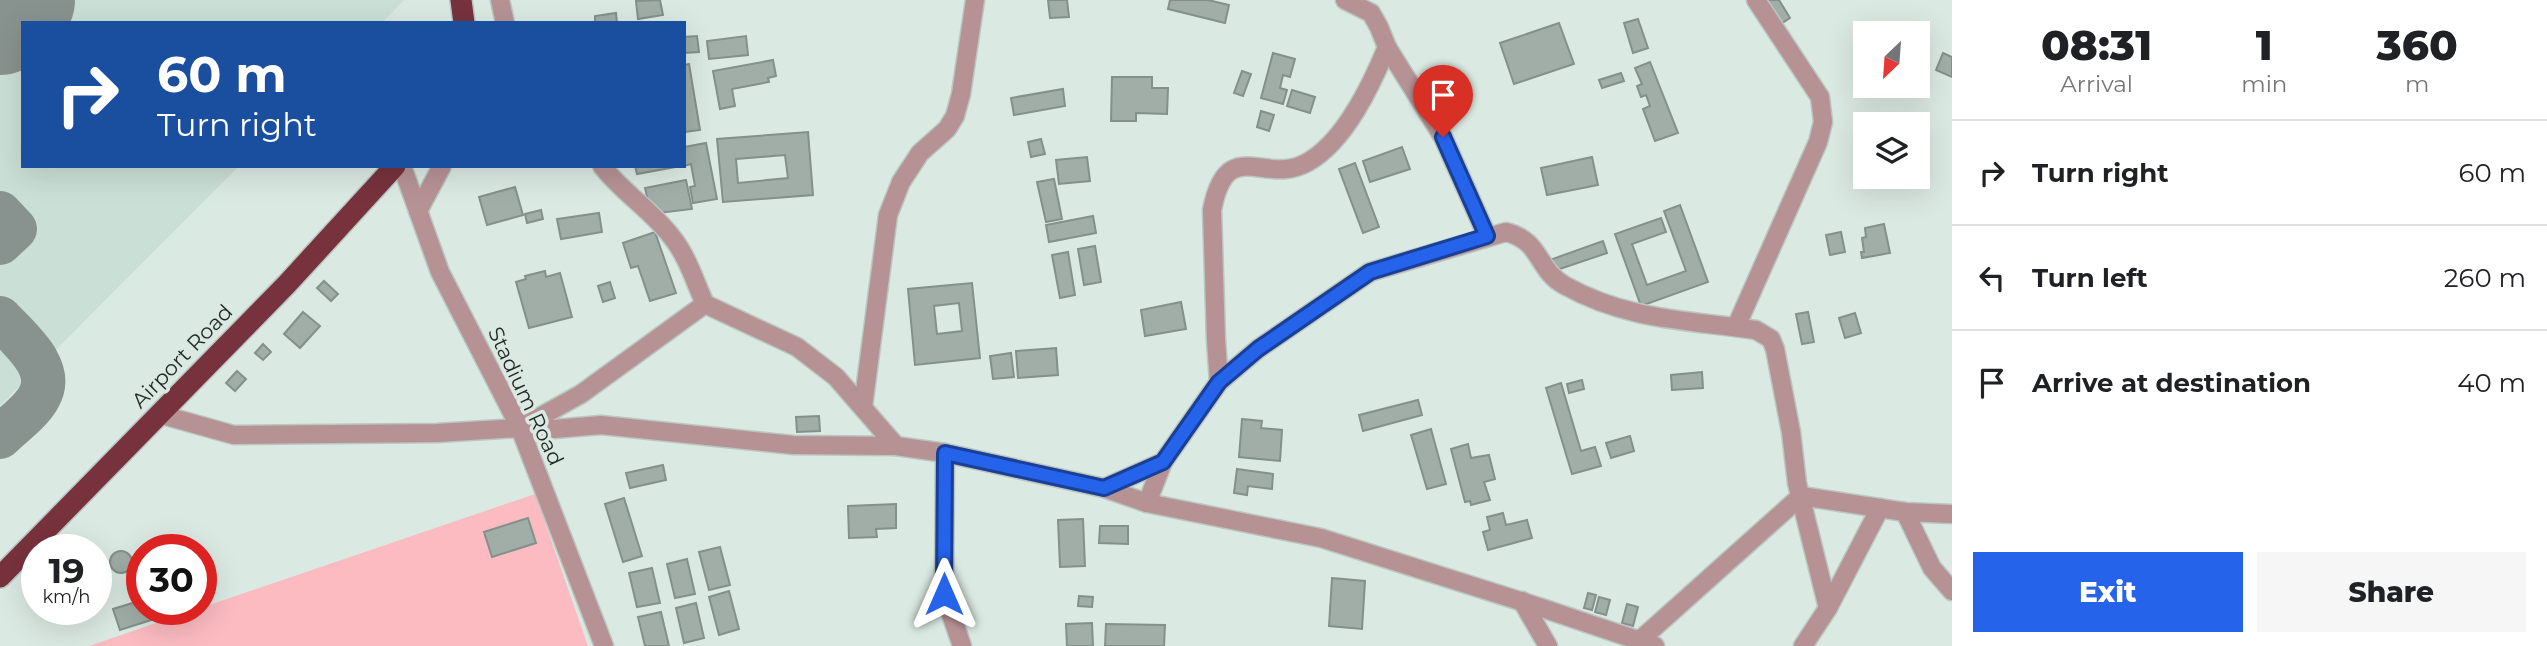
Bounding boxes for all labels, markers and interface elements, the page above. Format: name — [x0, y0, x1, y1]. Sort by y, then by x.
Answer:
text: 08:31 — [2041, 19, 2152, 71]
text: 1 — [2256, 19, 2273, 71]
text: 360 — [2377, 19, 2458, 71]
north arrow — [1853, 21, 1930, 98]
map controls — [1853, 21, 1930, 189]
text: 60 m — [157, 45, 287, 104]
icon: right — [42, 49, 133, 140]
pin — [1413, 65, 1473, 137]
text: Arrival — [2060, 70, 2133, 98]
text: min — [2241, 70, 2287, 98]
text: m — [2405, 70, 2429, 98]
icon: arrive — [1424, 76, 1462, 114]
text: Turn right — [157, 105, 317, 144]
button: layers — [1853, 112, 1930, 189]
icon: right — [1973, 154, 2011, 192]
text: Turn right — [2032, 157, 2168, 189]
text: 60 m — [2459, 157, 2526, 189]
icon: left — [1973, 259, 2011, 297]
text: Turn left — [2032, 262, 2148, 294]
text: 260 m — [2444, 262, 2526, 294]
street label: Airport Road — [126, 299, 238, 413]
street label: Stadium Road — [483, 323, 569, 469]
icon: arrive — [1973, 364, 2011, 402]
text: Arrive at destination — [2032, 367, 2311, 399]
text: 40 m — [2457, 367, 2526, 399]
speed limit sign: 30 — [126, 534, 217, 625]
text: 19 — [48, 549, 85, 592]
button: Exit — [1973, 552, 2243, 632]
button: Share — [2257, 552, 2526, 632]
position arrow — [907, 557, 981, 631]
text: km/h — [42, 586, 91, 608]

